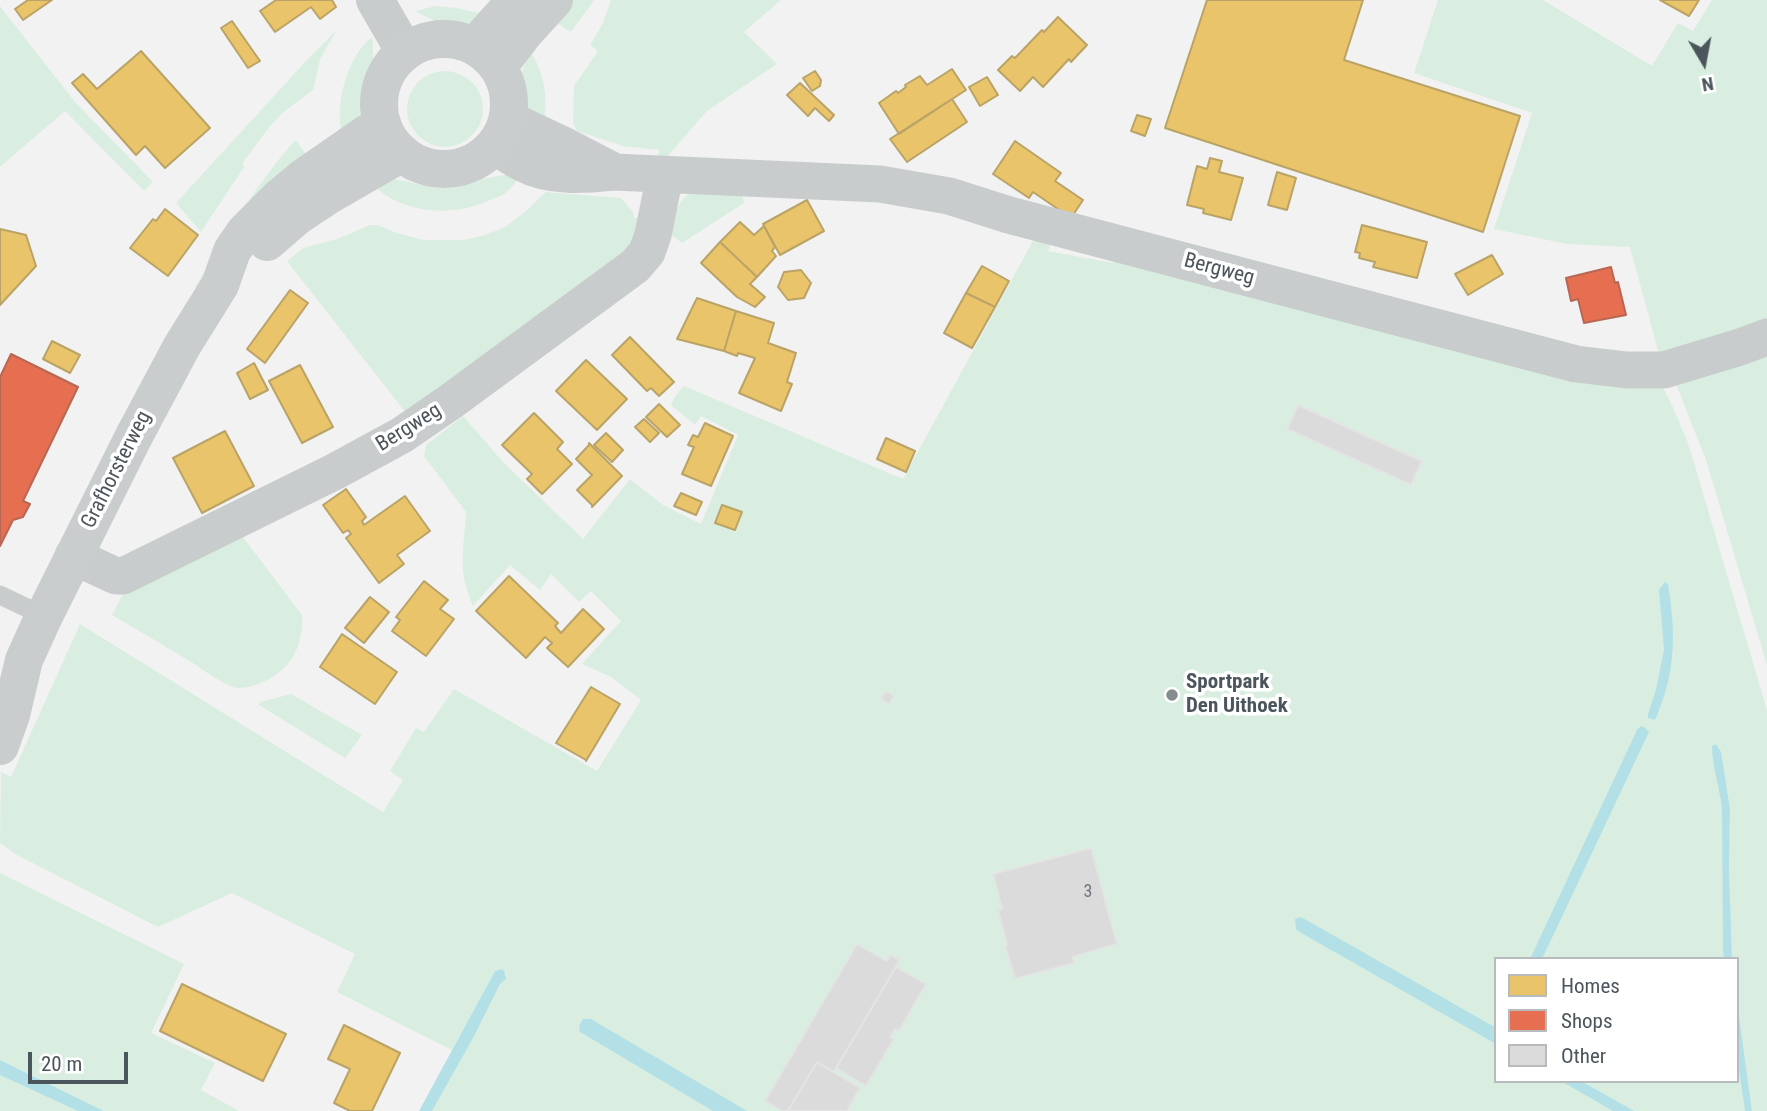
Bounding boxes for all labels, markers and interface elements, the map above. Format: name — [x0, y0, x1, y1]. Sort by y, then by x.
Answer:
north arrow — [1669, 28, 1739, 98]
text: N — [1700, 72, 1715, 97]
street label: Bergweg — [1181, 249, 1257, 291]
street label: Bergweg — [372, 398, 446, 458]
street label: Grafhorsterweg — [77, 407, 157, 533]
place label: Sportpark Den Uithoek — [1186, 670, 1288, 720]
marker: Sportpark Den Uithoek — [1164, 687, 1180, 703]
house number: 3 — [1084, 881, 1092, 903]
legend — [1494, 957, 1739, 1083]
text: Homes — [1561, 974, 1620, 998]
text: Shops — [1561, 1009, 1613, 1033]
scale bar — [32, 1038, 131, 1082]
text: Other — [1561, 1044, 1606, 1068]
text: 20 m — [41, 1052, 82, 1076]

